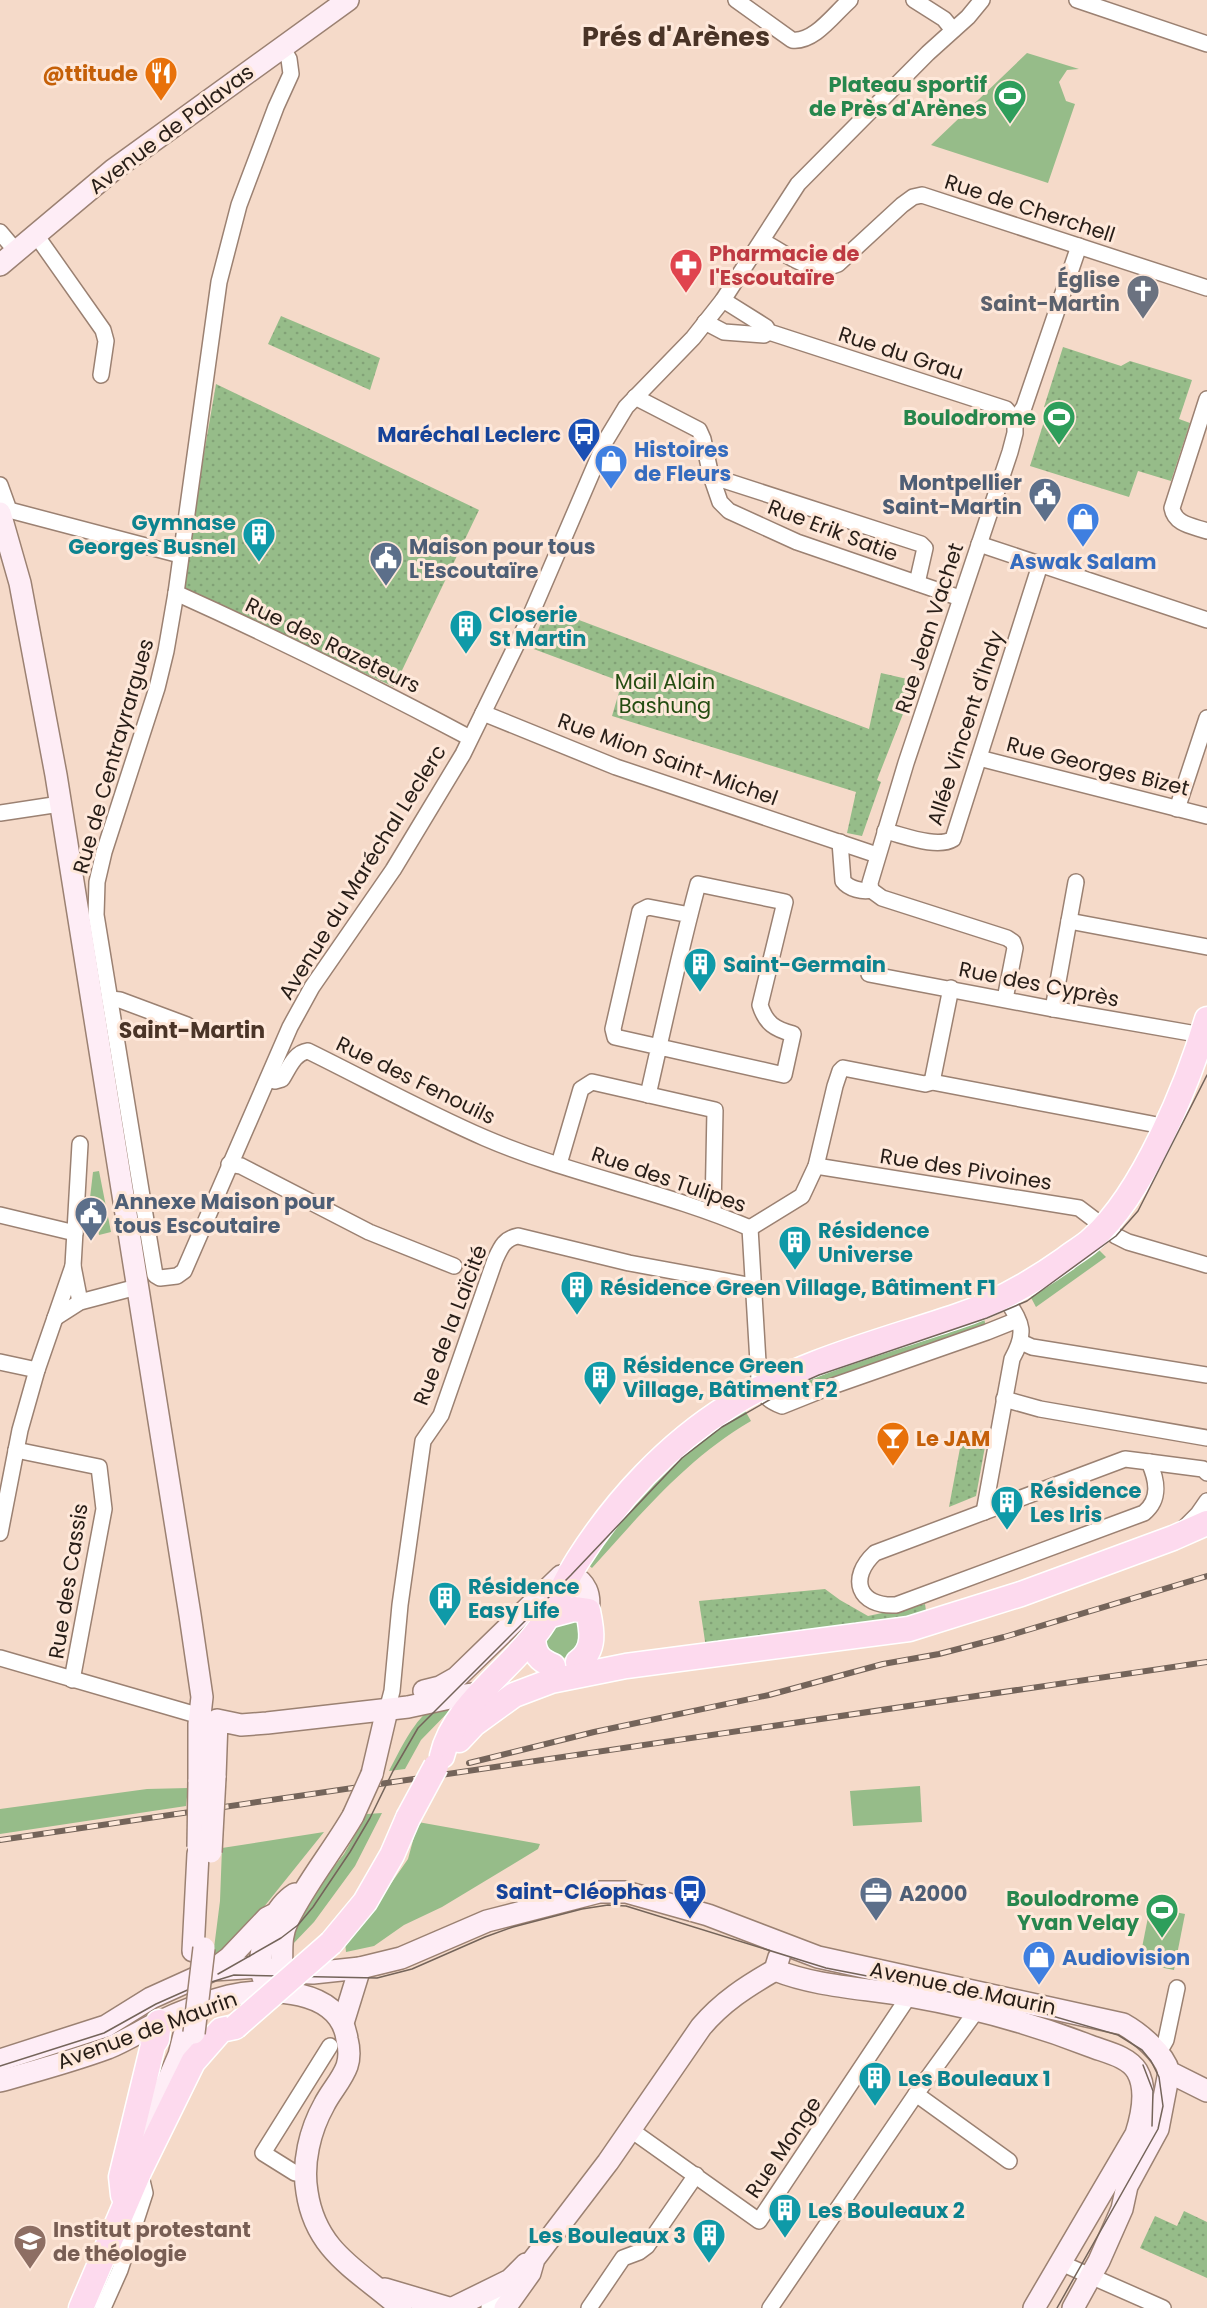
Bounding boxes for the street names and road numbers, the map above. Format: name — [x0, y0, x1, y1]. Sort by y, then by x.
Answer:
street label: Avenue de Palavas — [82, 57, 260, 201]
street label: Rue de Cherchell — [941, 167, 1119, 249]
street label: Rue du Grau — [835, 319, 967, 387]
street label: Rue Erik Satie — [764, 492, 902, 568]
street label: Rue Jean Vachet — [888, 539, 970, 717]
street label: Rue des Razeteurs — [241, 590, 425, 700]
street label: Allée Vincent d'Indy — [920, 627, 1010, 829]
street label: Rue de Centrayrargues — [66, 635, 160, 877]
street label: Rue Mion Saint-Michel — [554, 706, 782, 812]
street label: Rue Georges Bizet — [1004, 729, 1192, 803]
street label: Avenue du Maréchal Leclerc — [271, 739, 453, 1005]
street label: Rue des Cyprès — [956, 954, 1122, 1014]
street label: Rue des Fenouils — [332, 1029, 500, 1131]
street label: Rue des Tulipes — [588, 1139, 750, 1219]
street label: Rue des Pivoines — [878, 1141, 1054, 1197]
street label: Rue de la Laïcité — [406, 1241, 494, 1409]
street label: Rue des Cassis — [41, 1501, 95, 1661]
street label: Avenue de Maurin — [867, 1954, 1059, 2022]
street label: Avenue de Maurin — [53, 1984, 241, 2076]
street label: Rue Monge — [738, 2090, 828, 2204]

